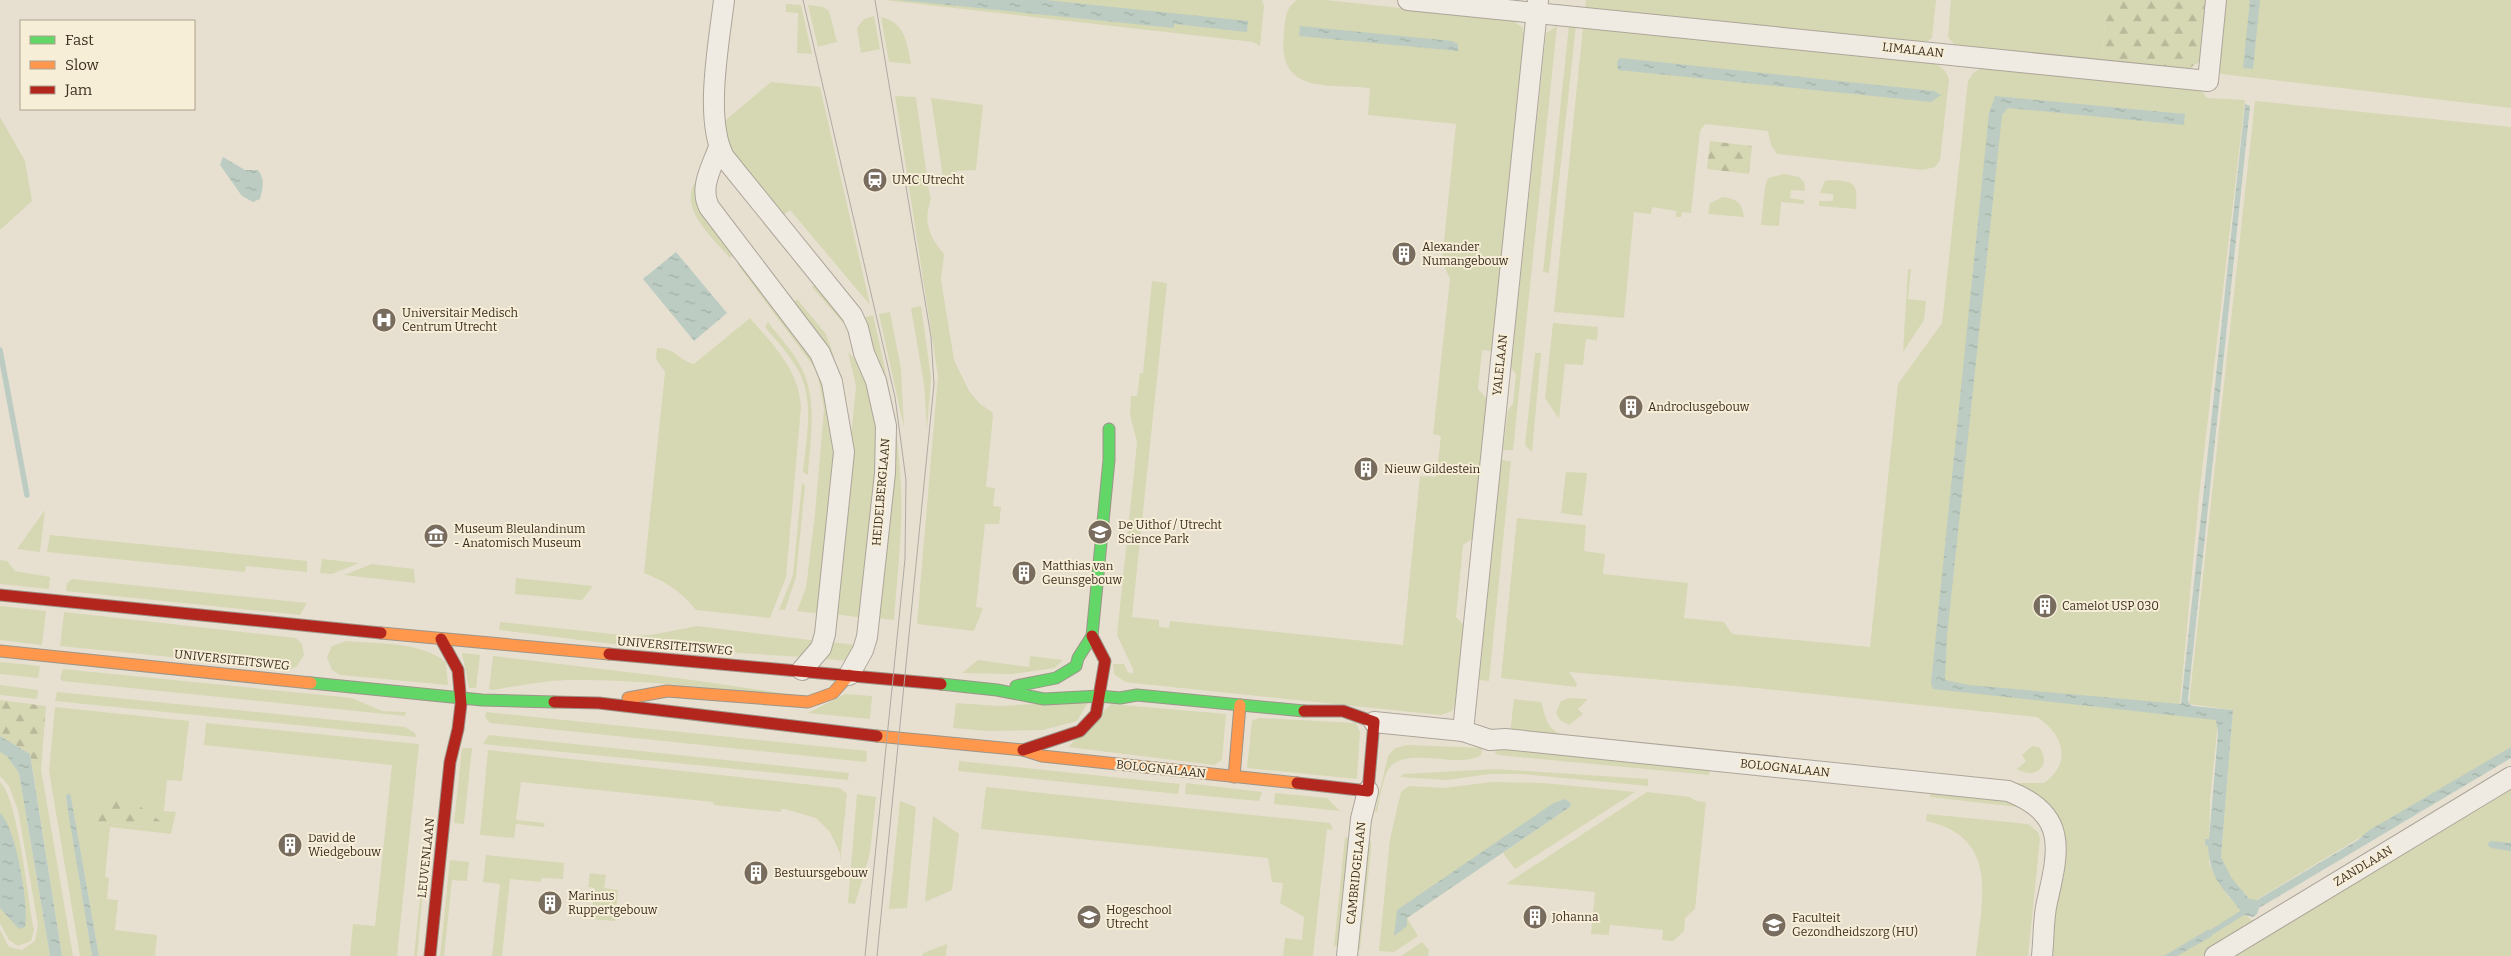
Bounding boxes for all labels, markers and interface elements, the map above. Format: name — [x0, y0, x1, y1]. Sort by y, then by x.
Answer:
legend — [20, 20, 195, 110]
text: Fast — [65, 31, 94, 49]
street label: LIMALAAN — [1881, 40, 1945, 60]
text: Slow — [65, 56, 100, 74]
text: Jam — [64, 81, 93, 99]
station icon: UMC Utrecht — [862, 167, 888, 193]
place label: UMC Utrecht — [892, 173, 965, 187]
place label: Alexander Numangebouw — [1422, 240, 1509, 268]
building icon: Alexander Numangebouw — [1391, 241, 1417, 267]
place label: Universitair Medisch Centrum Utrecht — [402, 306, 519, 334]
hospital icon: Universitair Medisch Centrum Utrecht — [371, 307, 397, 333]
street label: YALELAAN — [1490, 333, 1510, 396]
building icon: Androclusgebouw — [1618, 394, 1644, 420]
place label: Androclusgebouw — [1648, 400, 1750, 414]
street label: HEIDELBERGLAAN — [869, 437, 893, 546]
building icon: Nieuw Gildestein — [1353, 456, 1379, 482]
place label: Nieuw Gildestein — [1384, 462, 1481, 476]
place label: De Uithof / Utrecht Science Park — [1118, 518, 1223, 546]
school or university icon: De Uithof / Utrecht Science Park — [1087, 519, 1113, 545]
place label: Museum Bleulandinum - Anatomisch Museum — [454, 522, 586, 550]
museum icon: Museum Bleulandinum - Anatomisch Museum — [423, 523, 449, 549]
place label: Matthias van Geunsgebouw — [1042, 559, 1122, 587]
building icon: Matthias van Geunsgebouw — [1011, 560, 1037, 586]
building icon: Camelot USP 030 — [2032, 593, 2058, 619]
place label: Camelot USP 030 — [2062, 599, 2159, 613]
street label: UNIVERSITEITSWEG — [617, 634, 734, 658]
street label: UNIVERSITEITSWEG — [174, 647, 291, 673]
street label: BOLOGNALAAN — [1739, 756, 1831, 780]
street label: BOLOGNALAAN — [1115, 757, 1207, 781]
street label: LEUVENLAAN — [415, 817, 437, 899]
street label: CAMBRIDGELAAN — [1344, 820, 1368, 925]
place label: David de Wiedgebouw — [308, 831, 381, 859]
building icon: David de Wiedgebouw — [277, 832, 303, 858]
street label: ZANDLAAN — [2331, 843, 2395, 889]
building icon: Bestuursgebouw — [743, 860, 769, 886]
place label: Bestuursgebouw — [774, 866, 868, 880]
place label: Marinus Ruppertgebouw — [568, 889, 658, 917]
building icon: Marinus Ruppertgebouw — [537, 890, 563, 916]
place label: Hogeschool Utrecht — [1106, 903, 1172, 931]
school or university icon: Hogeschool Utrecht — [1076, 904, 1102, 930]
building icon: Johanna — [1522, 904, 1548, 930]
place label: Johanna — [1551, 910, 1599, 924]
place label: Faculteit Gezondheidszorg (HU) — [1792, 911, 1918, 939]
school or university icon: Faculteit Gezondheidszorg (HU) — [1761, 912, 1787, 938]

